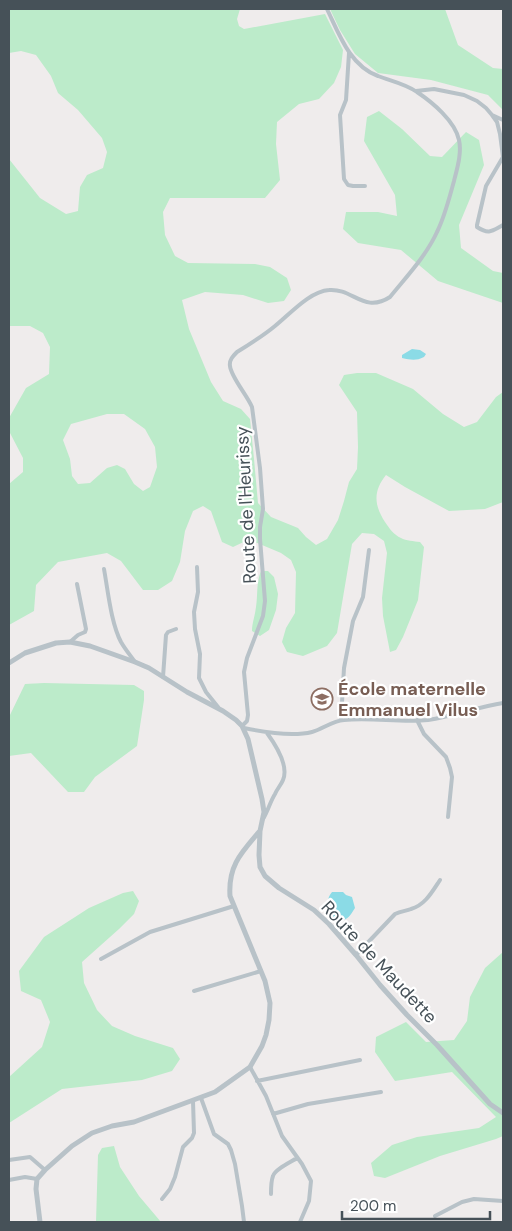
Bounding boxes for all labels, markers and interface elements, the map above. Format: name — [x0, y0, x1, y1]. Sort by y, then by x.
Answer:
street label: Route de l'Heurissy — [230, 426, 262, 584]
place label: École maternelle Emmanuel Vilus — [338, 677, 486, 722]
school or university icon: École maternelle Emmanuel Vilus — [310, 687, 334, 711]
street label: Route de Maudette — [316, 895, 442, 1029]
scale bar — [342, 1188, 490, 1220]
text: 200 m — [350, 1196, 396, 1216]

